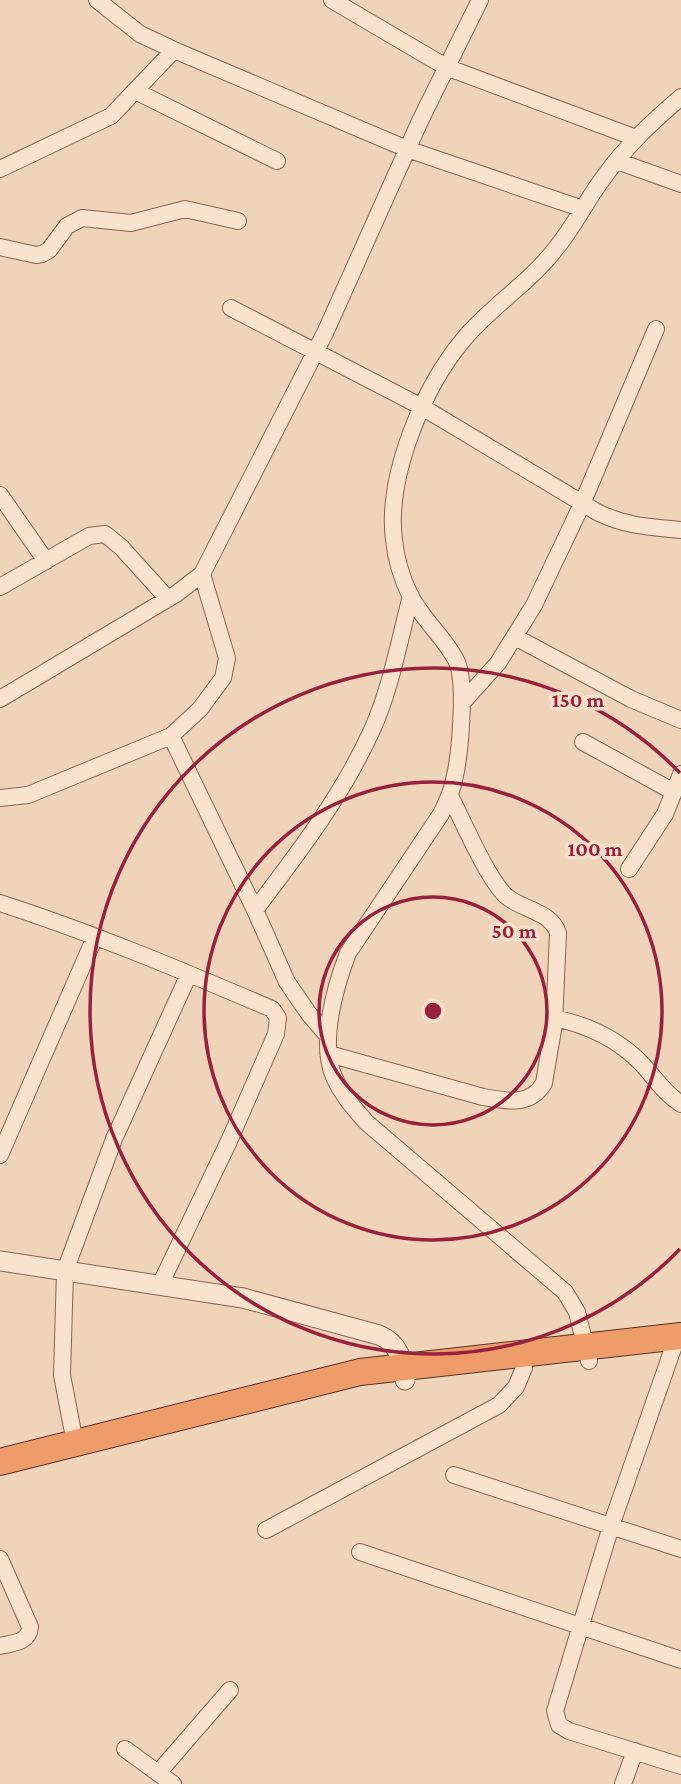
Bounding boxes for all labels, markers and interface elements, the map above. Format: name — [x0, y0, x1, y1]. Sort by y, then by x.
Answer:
text: 150 m — [552, 688, 605, 712]
text: 100 m — [567, 837, 623, 861]
text: 50 m — [492, 919, 537, 943]
centre of rings — [421, 999, 445, 1023]

